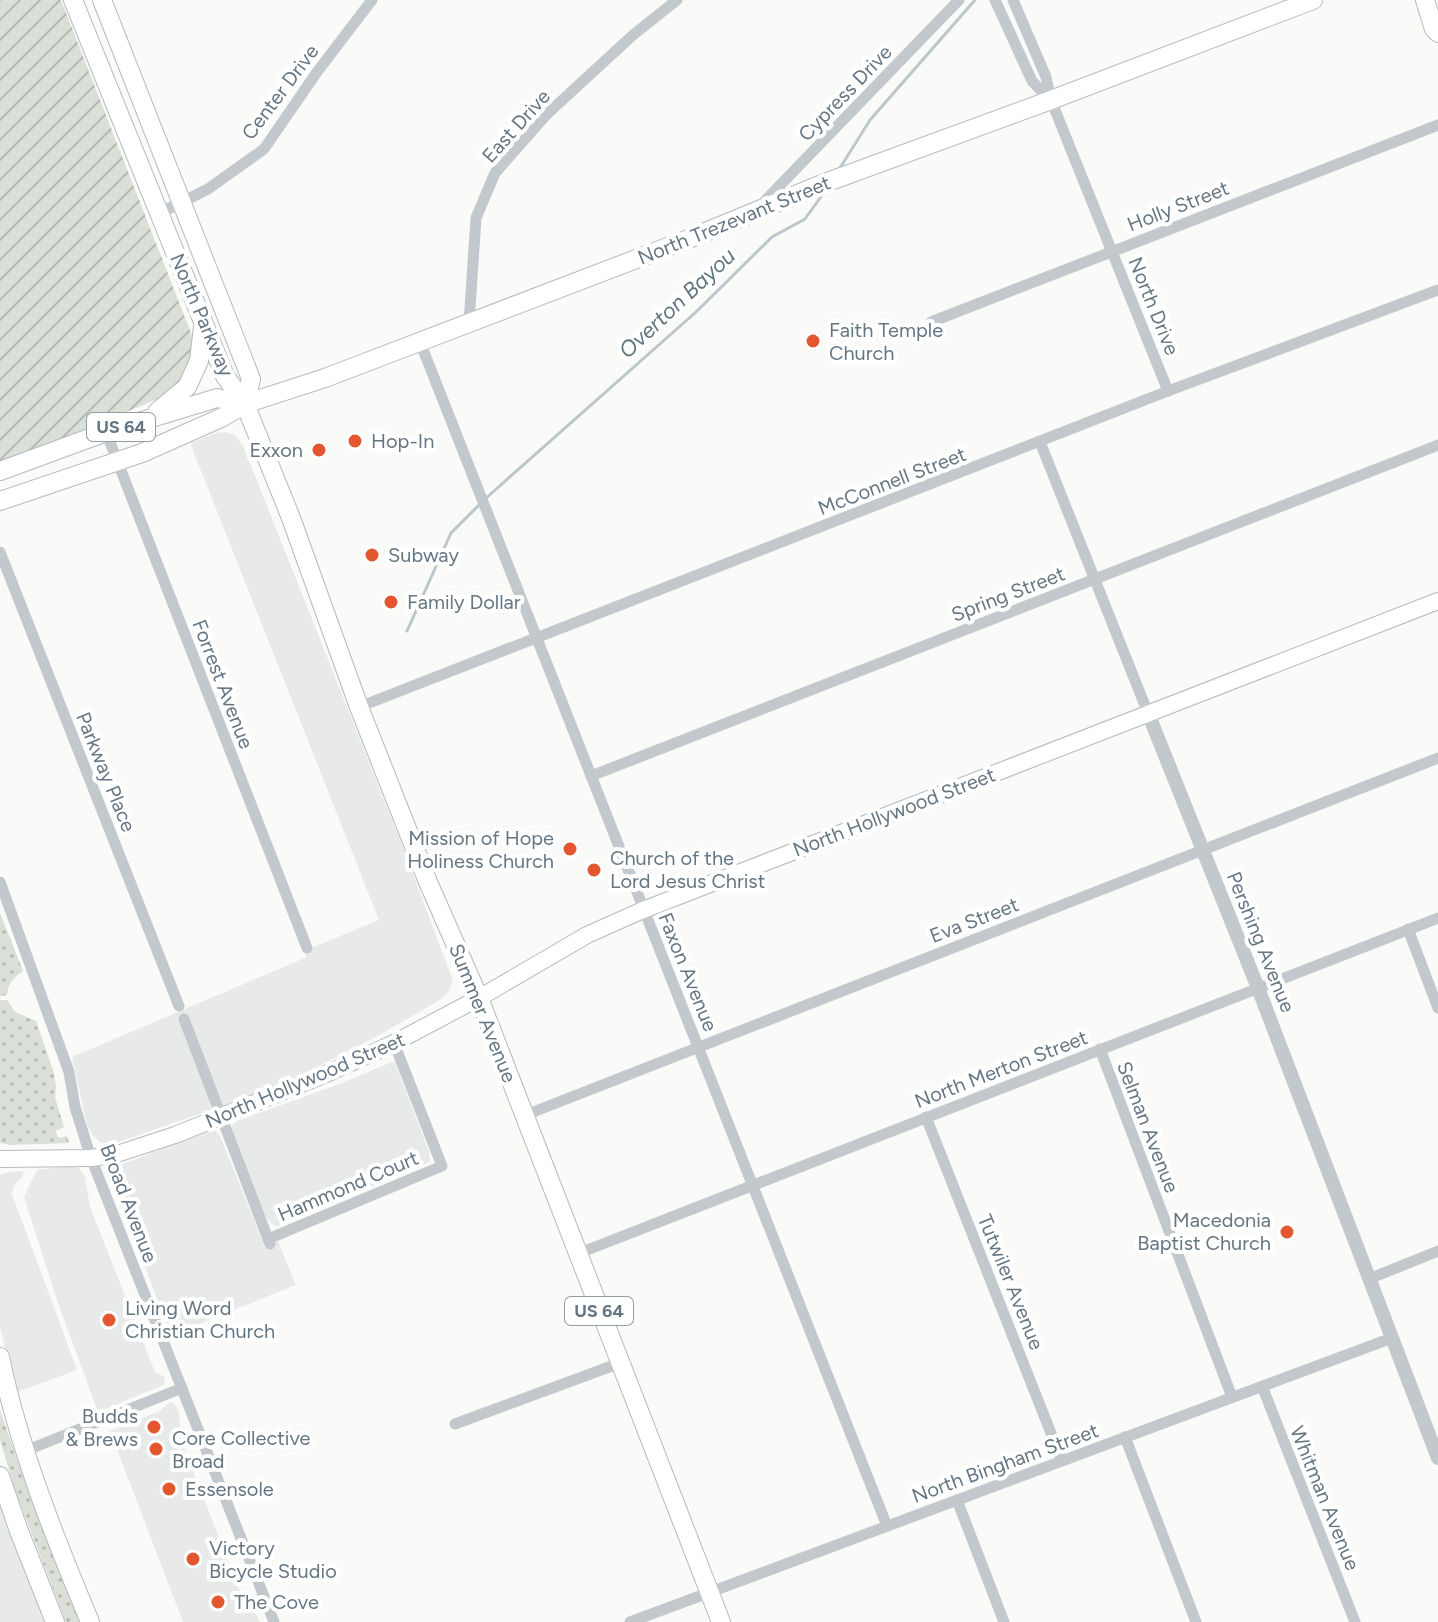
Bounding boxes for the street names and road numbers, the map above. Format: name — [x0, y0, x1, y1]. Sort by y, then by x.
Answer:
street label: Center Drive — [236, 40, 324, 144]
street label: Cypress Drive — [793, 40, 897, 146]
street label: East Drive — [477, 84, 555, 168]
street label: North Trezevant Street — [634, 170, 834, 270]
street label: Holly Street — [1124, 176, 1232, 236]
street label: North Parkway — [165, 250, 239, 381]
street label: North Drive — [1123, 253, 1185, 359]
road number: US 64 — [87, 413, 155, 441]
street label: McConnell Street — [815, 442, 969, 520]
street label: Spring Street — [948, 561, 1068, 627]
street label: Forrest Avenue — [187, 616, 259, 752]
street label: Parkway Place — [71, 709, 141, 835]
street label: North Hollywood Street — [789, 762, 999, 862]
street label: Pershing Avenue — [1222, 868, 1300, 1016]
street label: Eva Street — [926, 892, 1022, 948]
street label: Faxon Avenue — [653, 909, 723, 1035]
street label: Summer Avenue — [444, 940, 522, 1086]
street label: North Merton Street — [911, 1025, 1091, 1113]
street label: North Hollywood Street — [201, 1027, 409, 1133]
street label: Selman Avenue — [1112, 1058, 1184, 1196]
street label: Broad Avenue — [95, 1140, 163, 1266]
street label: Hammond Court — [274, 1146, 422, 1226]
street label: Tutwiler Avenue — [973, 1211, 1049, 1353]
road number: US 64 — [565, 1297, 633, 1325]
street label: North Bingham Street — [909, 1418, 1101, 1508]
street label: Whitman Avenue — [1285, 1422, 1365, 1574]

